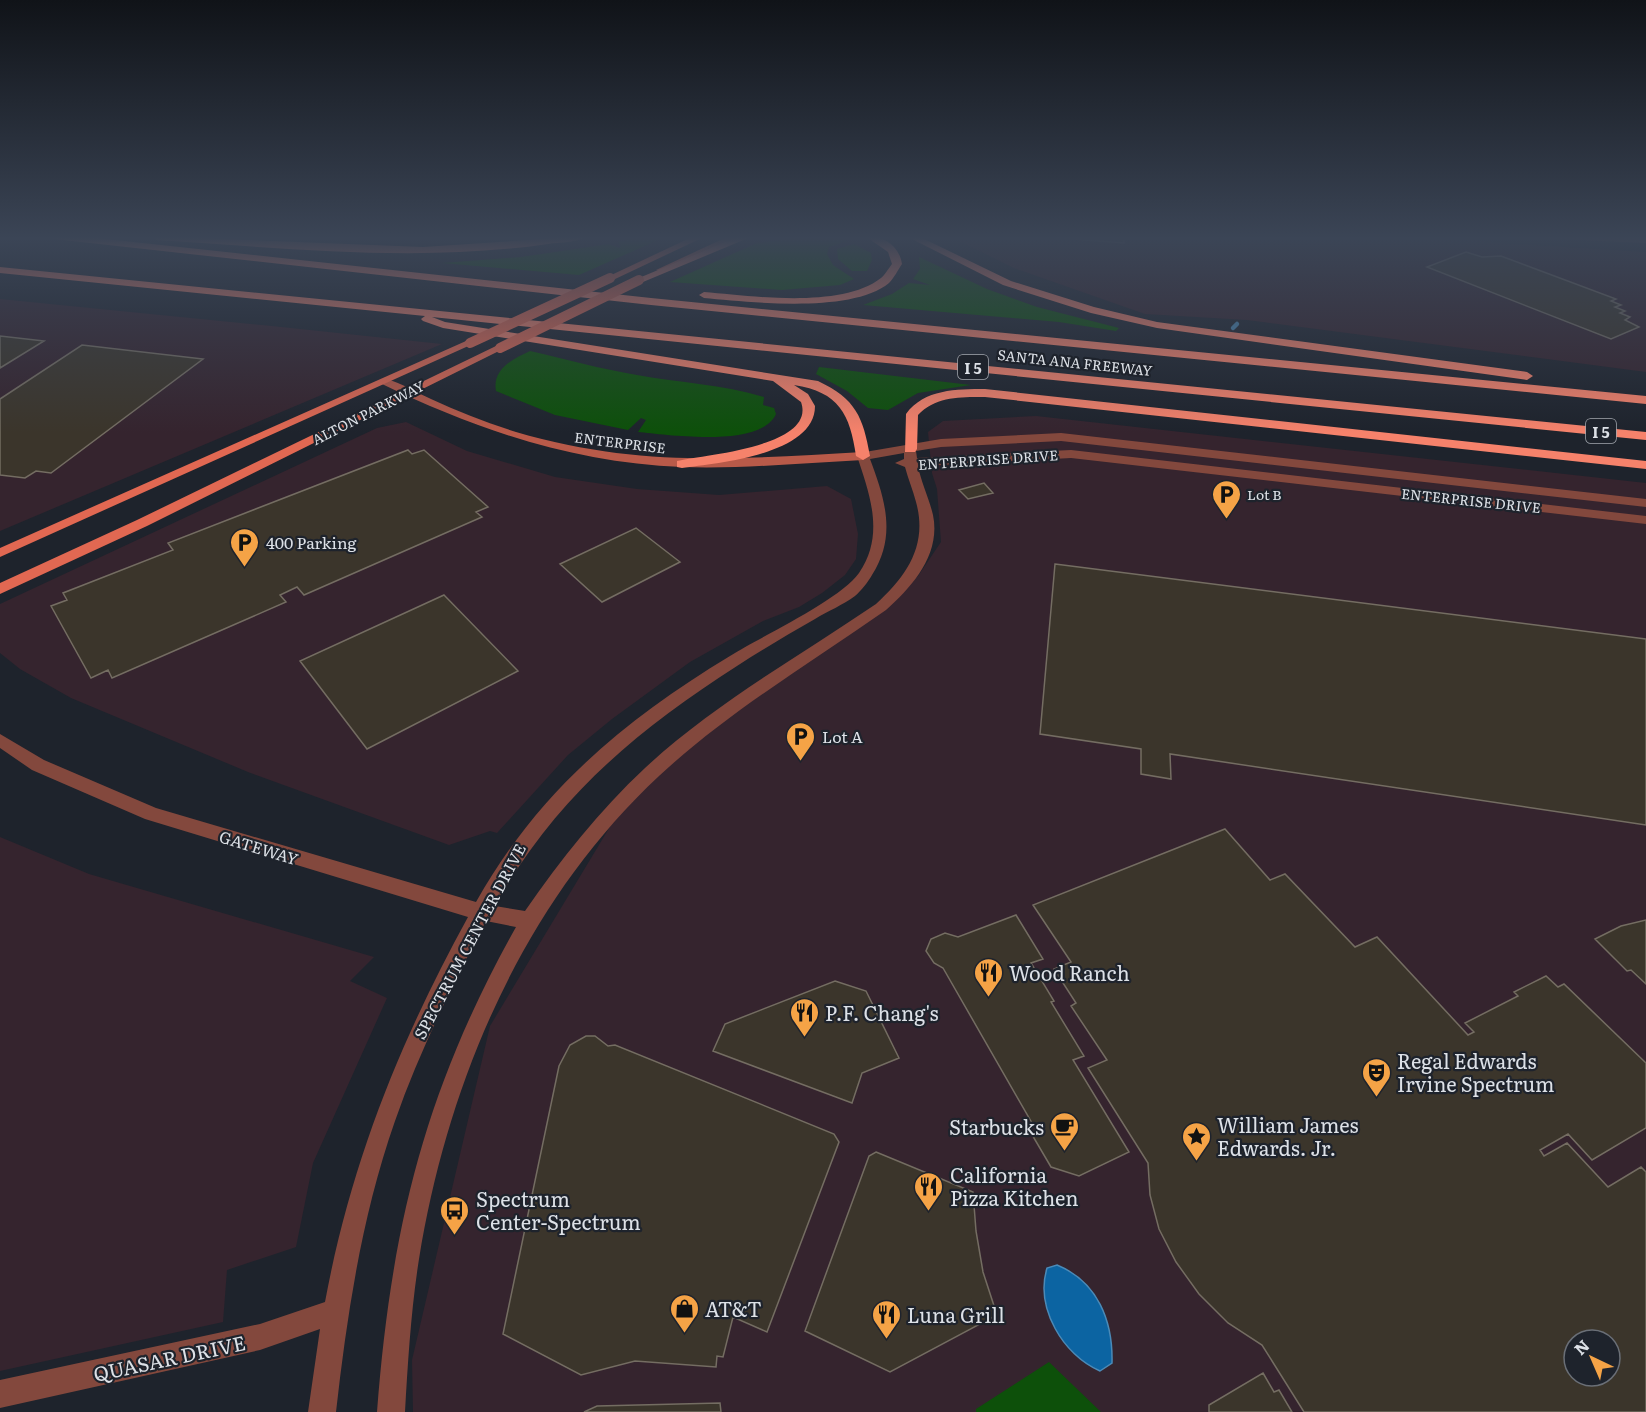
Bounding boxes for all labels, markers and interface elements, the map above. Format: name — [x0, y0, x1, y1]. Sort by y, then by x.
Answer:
street label: SANTA ANA FREEWAY — [997, 344, 1153, 380]
road number: I 5 — [958, 355, 988, 379]
street label: ALTON PARKWAY — [308, 375, 428, 449]
road number: I 5 — [1586, 419, 1616, 443]
street label: ENTERPRISE — [573, 426, 667, 458]
street label: ENTERPRISE DRIVE — [917, 444, 1059, 474]
parking icon: Lot B — [1210, 478, 1242, 520]
street label: ENTERPRISE DRIVE — [1400, 483, 1542, 517]
place label: Lot B — [1247, 484, 1282, 504]
parking icon: 400 Parking — [229, 526, 261, 568]
place label: 400 Parking — [266, 530, 357, 554]
parking icon: Lot A — [785, 720, 817, 762]
place label: Lot A — [822, 724, 863, 748]
street label: GATEWAY — [217, 824, 302, 871]
street label: SPECTRUM CENTER DRIVE — [407, 839, 531, 1043]
restaurant icon: Wood Ranch — [972, 956, 1004, 998]
place label: Wood Ranch — [1009, 957, 1130, 987]
restaurant icon: P.F. Chang's — [788, 996, 820, 1038]
place label: P.F. Chang's — [825, 997, 939, 1027]
place label: Regal Edwards Irvine Spectrum — [1397, 1045, 1555, 1098]
theatre icon: Regal Edwards Irvine Spectrum — [1360, 1056, 1392, 1098]
place label: William James Edwards. Jr. — [1217, 1109, 1358, 1162]
cafe icon: Starbucks — [1049, 1110, 1081, 1152]
place label: Starbucks — [949, 1111, 1044, 1141]
place icon: William James Edwards. Jr. — [1180, 1120, 1212, 1162]
place label: California Pizza Kitchen — [950, 1159, 1078, 1212]
restaurant icon: California Pizza Kitchen — [913, 1170, 945, 1212]
place label: Spectrum Center-Spectrum — [476, 1183, 641, 1236]
bus stop icon: Spectrum Center-Spectrum — [439, 1194, 471, 1236]
shop icon: AT&T — [668, 1292, 700, 1334]
place label: AT&T — [705, 1293, 762, 1323]
restaurant icon: Luna Grill — [870, 1298, 902, 1340]
place label: Luna Grill — [907, 1299, 1005, 1329]
street label: QUASAR DRIVE — [90, 1326, 248, 1388]
north arrow — [1562, 1328, 1622, 1388]
text: N — [1568, 1333, 1594, 1360]

